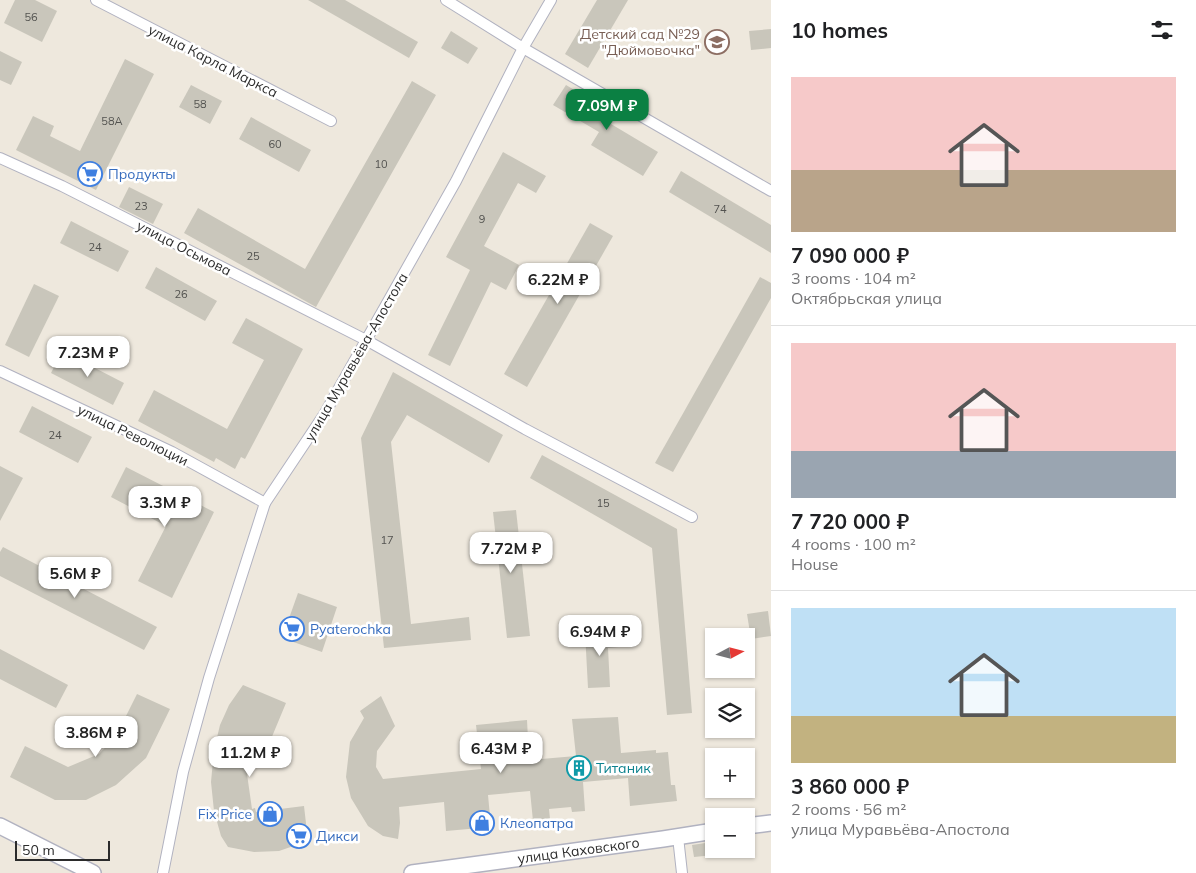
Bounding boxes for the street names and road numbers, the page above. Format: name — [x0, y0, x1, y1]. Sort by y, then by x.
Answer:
street label: улица Карла Маркса — [145, 20, 281, 102]
street label: улица Осьмова — [134, 216, 234, 280]
street label: улица Муравьёва-Апостола — [300, 270, 412, 444]
street label: улица Революции — [75, 400, 191, 470]
street label: улица Каховского — [516, 833, 641, 868]

